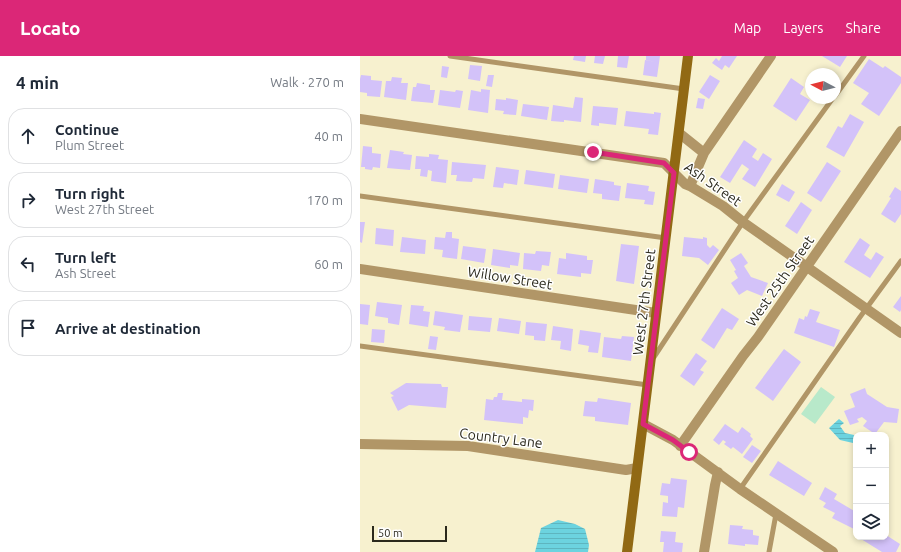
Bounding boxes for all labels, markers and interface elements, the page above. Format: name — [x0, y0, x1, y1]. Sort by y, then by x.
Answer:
text: Locato — [20, 17, 81, 39]
text: Map — [734, 20, 761, 36]
text: Layers — [783, 20, 823, 36]
text: Share — [845, 20, 881, 36]
north arrow — [805, 68, 841, 104]
text: 4 min — [16, 73, 59, 92]
text: Walk · 270 m — [270, 75, 344, 89]
text: Continue — [55, 121, 119, 138]
icon: ahead — [17, 125, 39, 147]
text: 40 m — [314, 129, 343, 143]
text: Plum Street — [55, 138, 124, 152]
route end — [584, 143, 602, 161]
street label: Ash Street — [682, 159, 745, 210]
text: Turn right — [55, 185, 125, 202]
icon: right — [17, 189, 39, 211]
text: 170 m — [307, 193, 343, 207]
text: West 27th Street — [55, 202, 154, 216]
street label: West 25th Street — [743, 232, 817, 329]
street label: West 27th Street — [630, 248, 659, 356]
text: Turn left — [55, 249, 116, 266]
icon: left — [17, 253, 39, 275]
text: 60 m — [314, 257, 343, 271]
street label: Willow Street — [467, 263, 554, 293]
text: Ash Street — [55, 266, 116, 280]
icon: arrive — [17, 317, 39, 339]
text: Arrive at destination — [55, 320, 201, 337]
street label: Country Lane — [458, 425, 544, 451]
map controls — [853, 432, 889, 540]
button: + — [853, 432, 889, 468]
route start — [680, 443, 698, 461]
button: − — [853, 468, 889, 504]
button: layers — [853, 504, 889, 540]
scale bar — [372, 524, 447, 543]
text: 50 m — [378, 527, 402, 539]

